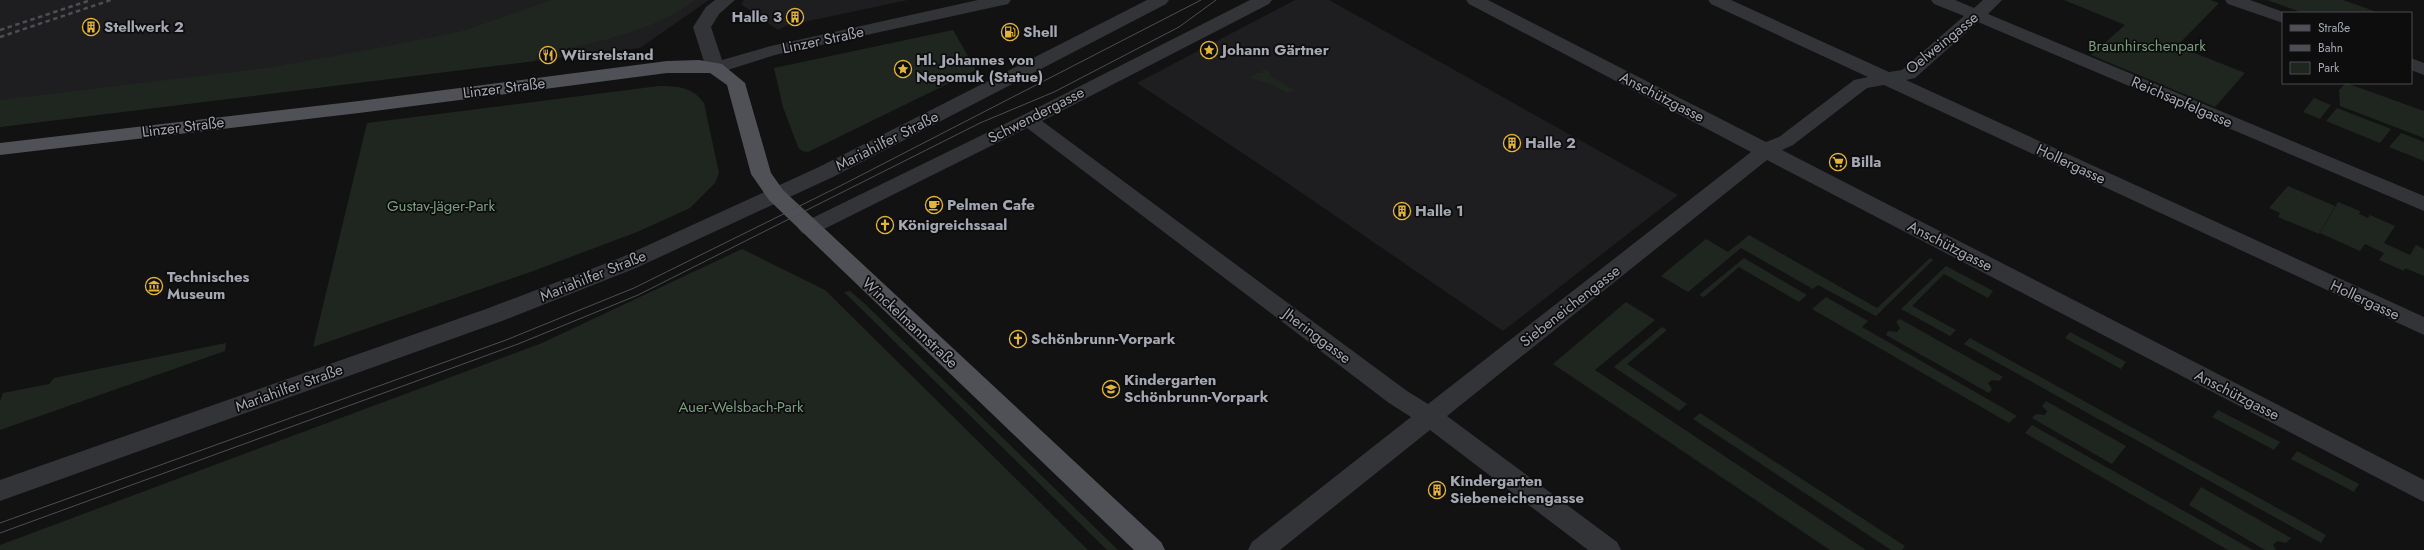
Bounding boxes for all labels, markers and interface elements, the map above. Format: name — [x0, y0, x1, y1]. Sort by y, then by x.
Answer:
place label: Halle 3 — [732, 6, 782, 28]
building icon: Halle 3 — [785, 7, 805, 27]
street label: Oelweingasse — [1901, 7, 1983, 79]
legend — [2282, 12, 2412, 84]
place label: Stellwerk 2 — [104, 16, 184, 38]
building icon: Stellwerk 2 — [81, 17, 101, 37]
text: Straße — [2318, 19, 2350, 37]
street label: Linzer Straße — [780, 21, 866, 59]
place label: Shell — [1023, 21, 1058, 43]
fuel station icon: Shell — [1000, 22, 1020, 42]
park label: Braunhirschenpark — [2088, 35, 2206, 57]
place label: Johann Gärtner — [1219, 39, 1330, 61]
text: Bahn — [2318, 39, 2343, 57]
place icon: Johann Gärtner — [1199, 40, 1219, 60]
place label: Würstelstand — [561, 44, 654, 66]
restaurant icon: Würstelstand — [538, 45, 558, 65]
place label: Hl. Johannes von Nepomuk (Statue) — [916, 49, 1043, 88]
place icon: Hl. Johannes von Nepomuk (Statue) — [893, 59, 913, 79]
text: Park — [2318, 59, 2340, 77]
street label: Anschützgasse — [1616, 66, 1708, 128]
street label: Reichsapfelgasse — [2128, 71, 2236, 133]
street label: Linzer Straße — [461, 72, 547, 104]
street label: Schwendergasse — [984, 81, 1088, 149]
street label: Mariahilfer Straße — [832, 105, 943, 176]
street label: Linzer Straße — [140, 111, 226, 143]
place label: Halle 2 — [1525, 132, 1576, 154]
building icon: Halle 2 — [1502, 133, 1522, 153]
street label: Hollergasse — [2033, 138, 2109, 190]
place label: Billa — [1851, 151, 1881, 173]
supermarket icon: Billa — [1828, 152, 1848, 172]
place label: Pelmen Cafe — [947, 194, 1035, 216]
park label: Gustav-Jäger-Park — [387, 195, 496, 217]
cafe icon: Pelmen Cafe — [924, 195, 944, 215]
place label: Halle 1 — [1415, 200, 1464, 222]
building icon: Halle 1 — [1392, 201, 1412, 221]
place label: Königreichssaal — [898, 214, 1007, 236]
church icon: Königreichssaal — [875, 215, 895, 235]
street label: Anschützgasse — [1904, 215, 1996, 277]
street label: Mariahilfer Straße — [537, 245, 650, 307]
street label: Siebeneichengasse — [1515, 260, 1625, 352]
place label: Technisches Museum — [167, 266, 250, 305]
street label: Winckelmannstraße — [857, 273, 963, 374]
street label: Hollergasse — [2327, 274, 2403, 326]
museum icon: Technisches Museum — [144, 276, 164, 296]
street label: Jheringgasse — [1277, 302, 1356, 369]
place label: Schönbrunn-Vorpark — [1031, 328, 1176, 350]
church icon: Schönbrunn-Vorpark — [1008, 329, 1028, 349]
street label: Mariahilfer Straße — [232, 358, 346, 418]
street label: Anschützgasse — [2191, 364, 2283, 426]
place label: Kindergarten Schönbrunn-Vorpark — [1124, 369, 1269, 408]
school or university icon: Kindergarten Schönbrunn-Vorpark — [1101, 379, 1121, 399]
park label: Auer-Welsbach-Park — [678, 396, 804, 418]
place label: Kindergarten Siebeneichengasse — [1450, 470, 1584, 509]
building icon: Kindergarten Siebeneichengasse — [1427, 480, 1447, 500]

